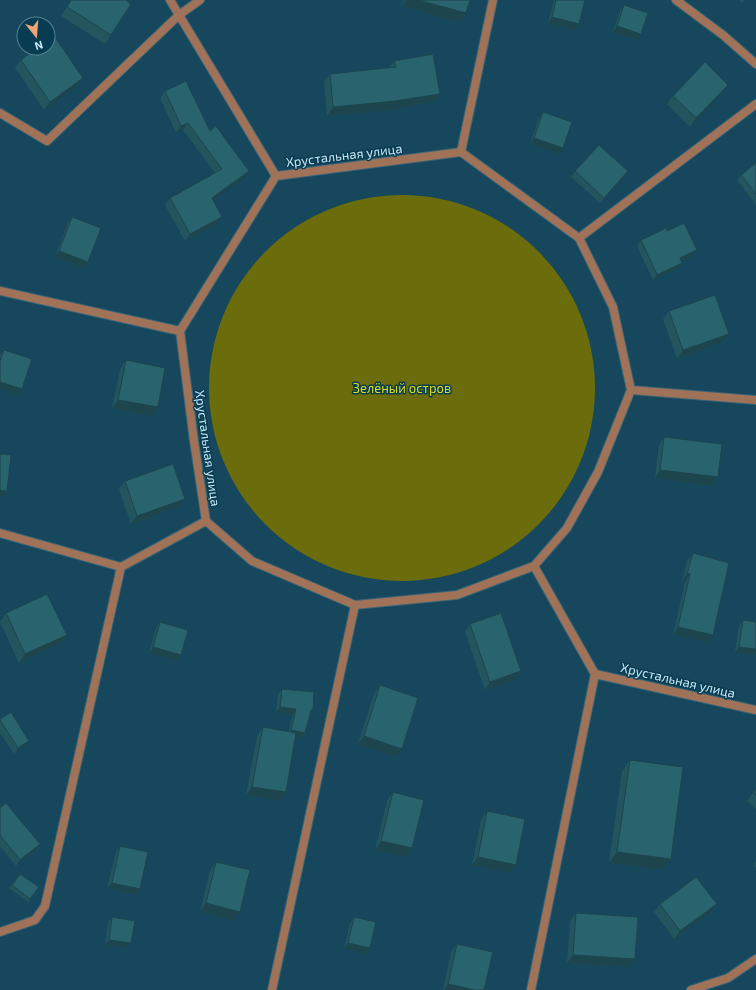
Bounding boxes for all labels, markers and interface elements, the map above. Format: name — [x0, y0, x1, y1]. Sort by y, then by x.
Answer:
north arrow — [16, 16, 56, 56]
text: N — [33, 39, 45, 53]
street label: Хрустальная улица — [285, 140, 403, 170]
park label: Зелёный остров — [353, 380, 451, 396]
street label: Хрустальная улица — [192, 389, 224, 507]
street label: Хрустальная улица — [619, 659, 737, 701]

